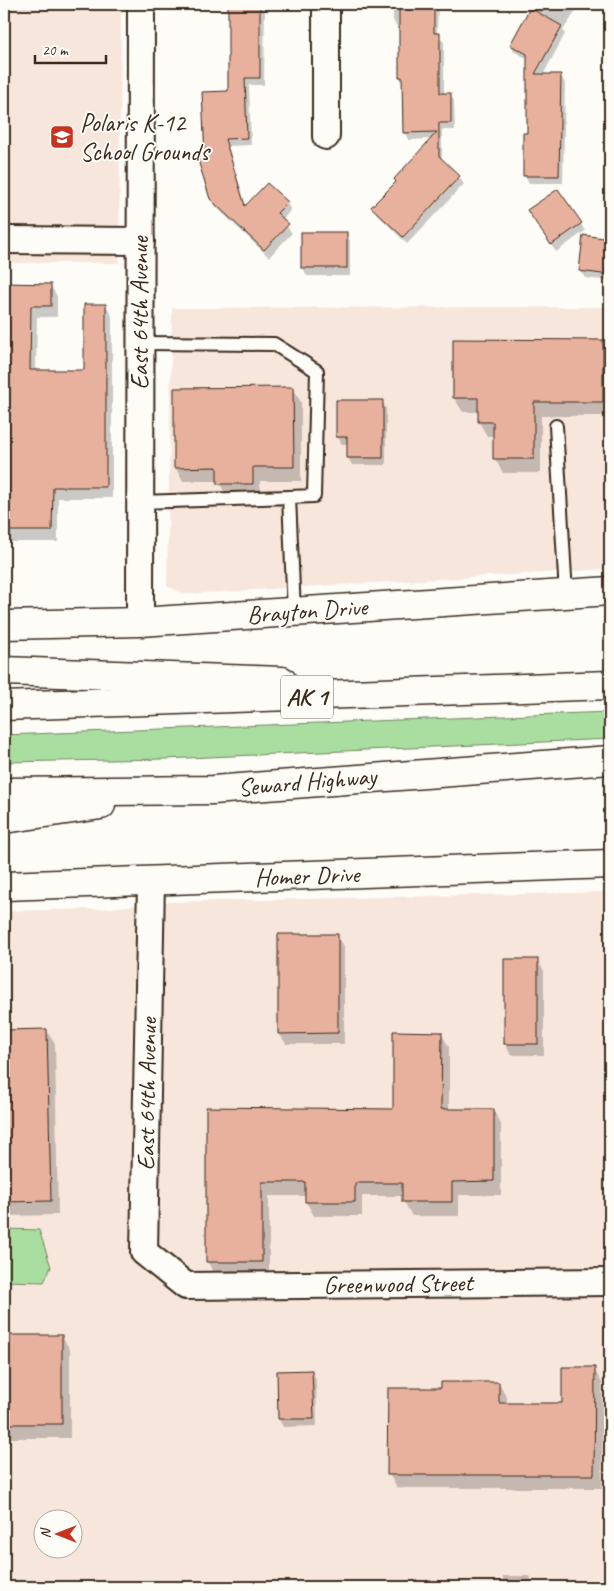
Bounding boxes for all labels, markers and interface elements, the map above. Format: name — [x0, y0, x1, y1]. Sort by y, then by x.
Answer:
scale bar — [35, 32, 106, 64]
text: 20 m — [42, 41, 69, 60]
place label: Polaris K-12 School Grounds — [80, 107, 211, 168]
school or university icon: Polaris K-12 School Grounds — [49, 124, 75, 150]
street label: East 64th Avenue — [124, 235, 156, 389]
street label: Brayton Drive — [246, 591, 370, 631]
road number: AK 1 — [281, 676, 333, 719]
street label: Seward Highway — [237, 760, 380, 804]
street label: Homer Drive — [254, 858, 362, 894]
street label: East 64th Avenue — [130, 1015, 164, 1171]
street label: Greenwood Street — [323, 1267, 476, 1301]
north arrow — [32, 1508, 82, 1558]
text: N — [37, 1527, 54, 1538]

